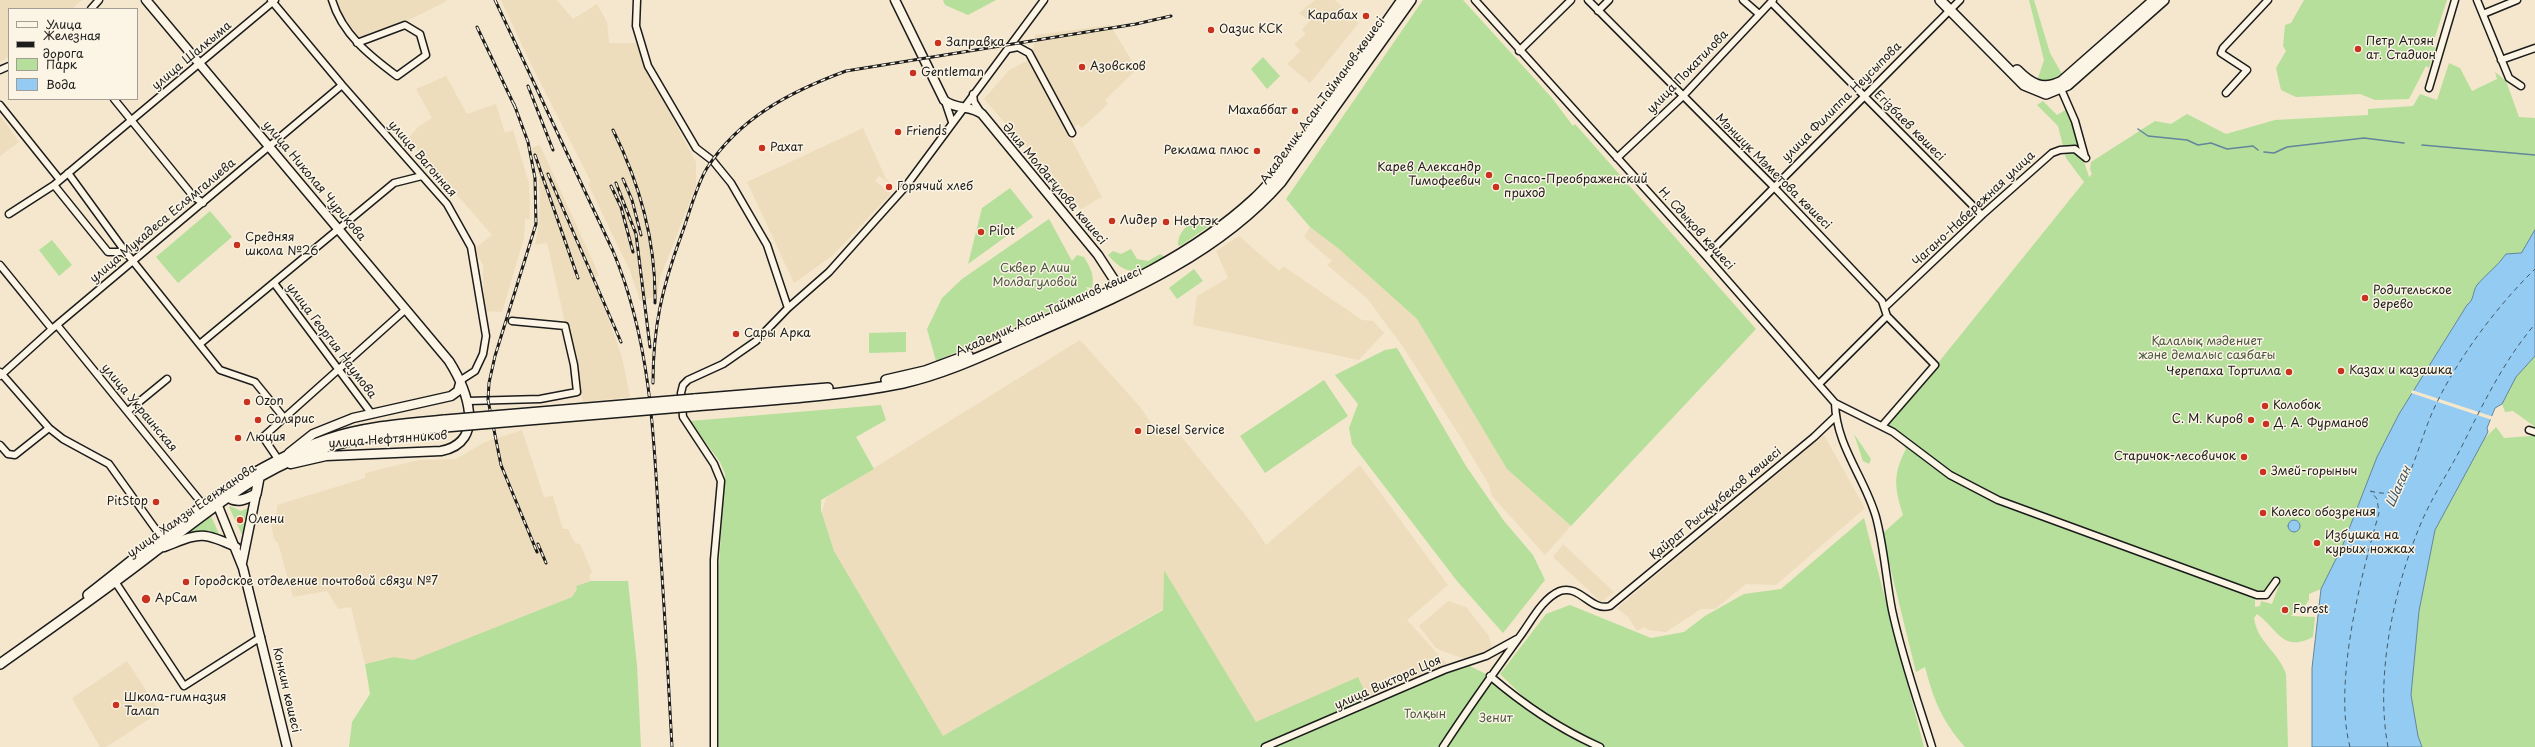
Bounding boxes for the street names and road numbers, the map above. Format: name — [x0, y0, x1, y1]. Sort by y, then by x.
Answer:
street label: Академик Асан Тайманов көшесі — [1258, 15, 1388, 187]
street label: улица Шалкыма — [149, 19, 235, 93]
street label: улица Покатилова — [1644, 27, 1732, 117]
street label: улица Филиппа Неусыпова — [1779, 39, 1905, 165]
street label: Егізбаев көшесі — [1871, 88, 1947, 164]
street label: Мәншүк Мәметова көшесі — [1712, 111, 1834, 233]
street label: улица Николая Чурикова — [260, 118, 368, 244]
street label: улица Вагонная — [385, 118, 459, 200]
street label: Әлия Молдағұлова көшесі — [999, 120, 1109, 248]
street label: Чагано-Набережная улица — [1910, 149, 2038, 269]
street label: улица Мукадеса Еслямгалиева — [87, 156, 239, 286]
street label: Н. Сдықов көшесі — [1655, 185, 1737, 273]
street label: Академик Асан Тайманов көшесі — [953, 264, 1145, 360]
street label: улица Георгия Наумова — [283, 280, 379, 402]
street label: улица Украинская — [98, 361, 180, 455]
street label: улица Нефтянников — [328, 429, 448, 451]
street label: Қайрат Рысқұлбеков көшесі — [1647, 445, 1785, 563]
street label: улица Хамзы Есенжанова — [125, 461, 259, 561]
street label: Конкин көшесі — [269, 646, 303, 734]
street label: улица Виктора Цоя — [1332, 653, 1444, 713]

